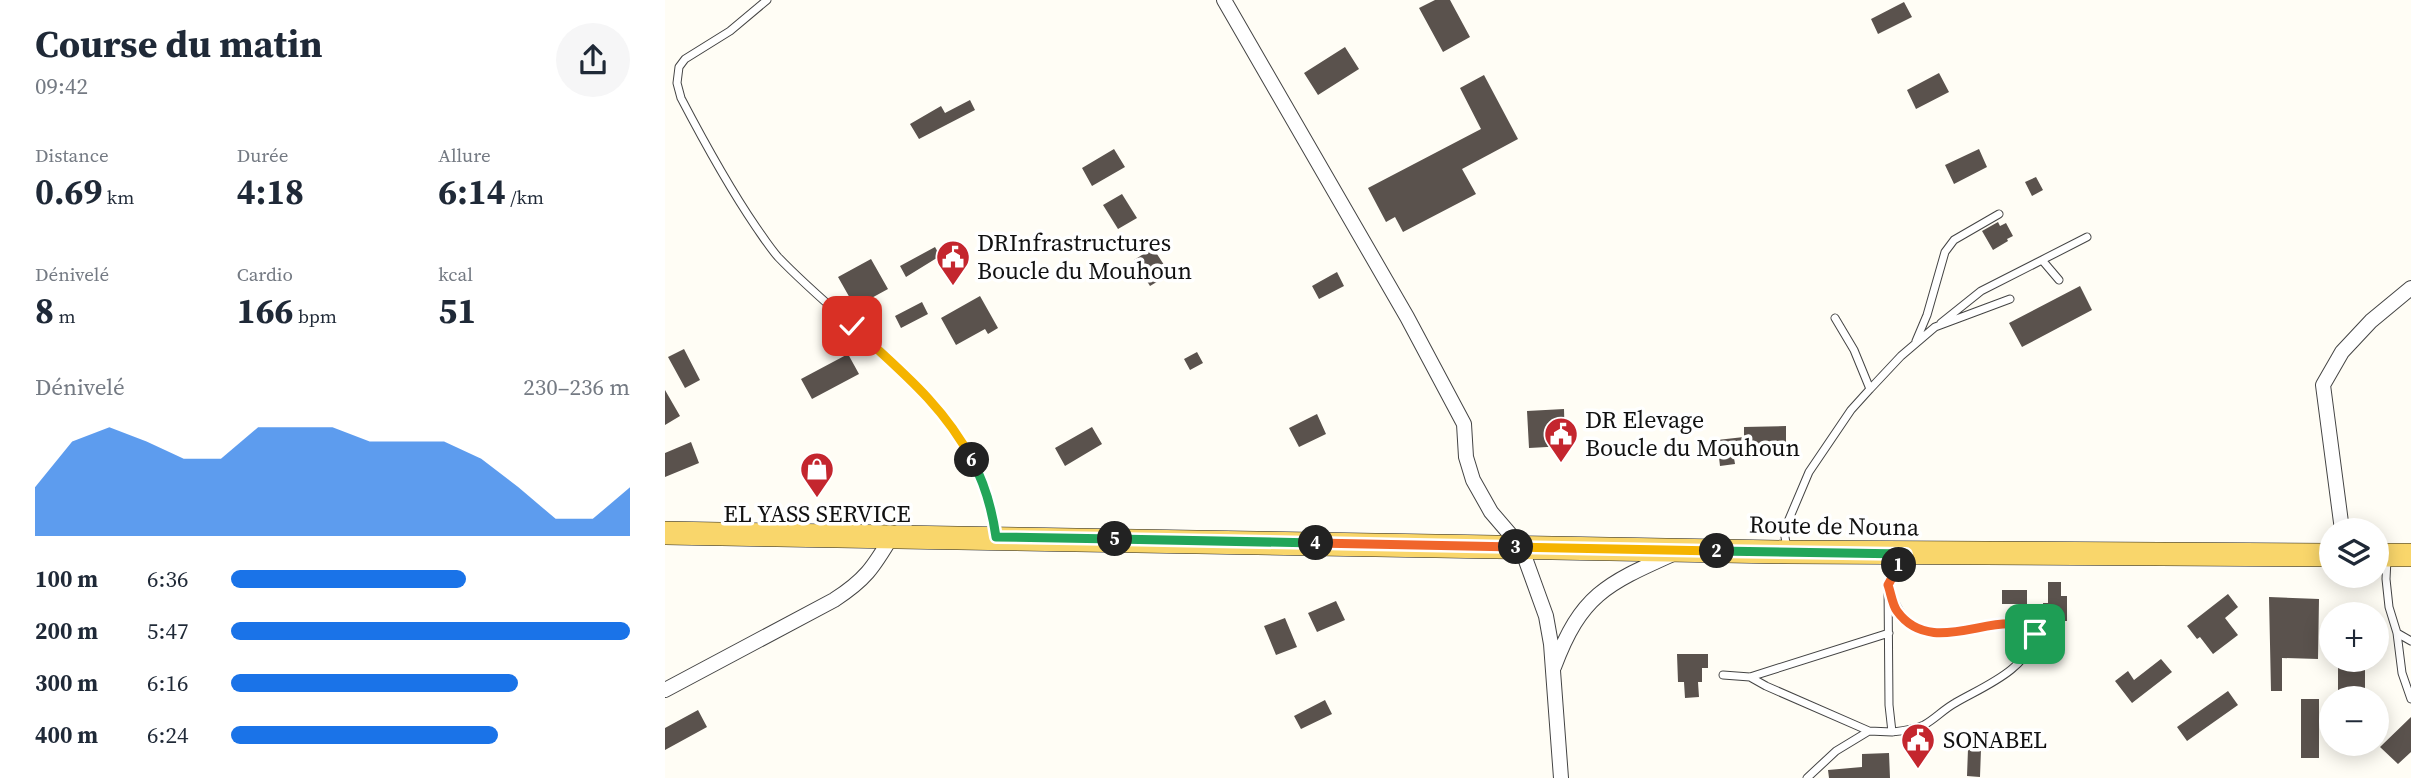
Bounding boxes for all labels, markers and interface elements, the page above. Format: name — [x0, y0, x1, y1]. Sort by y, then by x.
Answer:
text: Course du matin — [35, 18, 323, 70]
button: share — [556, 23, 630, 97]
text: 09:42 — [35, 70, 88, 102]
text: Distance — [35, 142, 109, 168]
text: Durée — [237, 142, 288, 168]
text: Allure — [438, 142, 491, 168]
text: 0.69 — [35, 168, 102, 216]
text: 4:18 — [237, 168, 304, 216]
text: 6:14 — [438, 168, 506, 216]
text: km — [102, 184, 134, 210]
text: /km — [506, 184, 544, 210]
place label: DRInfrastructures Boucle du Mouhoun — [977, 226, 1192, 287]
public building icon: DRInfrastructures Boucle du Mouhoun — [934, 238, 972, 287]
text: Dénivelé — [35, 261, 109, 287]
text: Cardio — [237, 261, 293, 287]
text: kcal — [438, 261, 473, 287]
text: 8 — [35, 287, 54, 335]
text: 166 — [237, 287, 294, 335]
text: 51 — [438, 287, 476, 335]
pin — [822, 296, 882, 356]
text: m — [54, 303, 76, 329]
text: bpm — [294, 303, 337, 329]
icon: check — [833, 307, 871, 345]
text: Dénivelé — [35, 371, 125, 403]
text: 230–236 m — [523, 371, 630, 403]
place label: DR Elevage Boucle du Mouhoun — [1585, 403, 1800, 464]
public building icon: DR Elevage Boucle du Mouhoun — [1542, 415, 1580, 464]
pin: 6 — [955, 442, 989, 477]
text: 6 — [966, 446, 977, 472]
shop icon: EL YASS SERVICE — [798, 450, 836, 499]
place label: EL YASS SERVICE — [723, 497, 911, 530]
street label: Route de Nouna — [1749, 508, 1920, 543]
map controls — [2319, 518, 2389, 756]
button: layers — [2319, 518, 2389, 588]
pin: 5 — [1098, 522, 1133, 556]
text: 5 — [1109, 525, 1120, 551]
pin: 4 — [1299, 526, 1333, 560]
text: 4 — [1310, 529, 1321, 555]
pin: 3 — [1499, 530, 1533, 564]
text: 3 — [1510, 533, 1521, 559]
pin: 2 — [1699, 534, 1735, 568]
text: 2 — [1711, 537, 1722, 563]
pin: 1 — [1881, 548, 1917, 582]
text: 1 — [1893, 551, 1904, 577]
text: 100 m — [35, 563, 98, 595]
text: 6:36 — [147, 563, 188, 595]
button: + — [2319, 602, 2389, 672]
pin — [2005, 604, 2065, 664]
text: 200 m — [35, 615, 98, 647]
text: 5:47 — [147, 615, 188, 647]
icon: arrive — [2016, 615, 2054, 653]
text: 300 m — [35, 667, 98, 699]
text: 6:16 — [147, 667, 188, 699]
button: − — [2319, 686, 2389, 756]
text: 400 m — [35, 719, 98, 751]
text: 6:24 — [147, 719, 188, 751]
public building icon: SONABEL — [1899, 721, 1937, 770]
place label: SONABEL — [1943, 723, 2047, 756]

